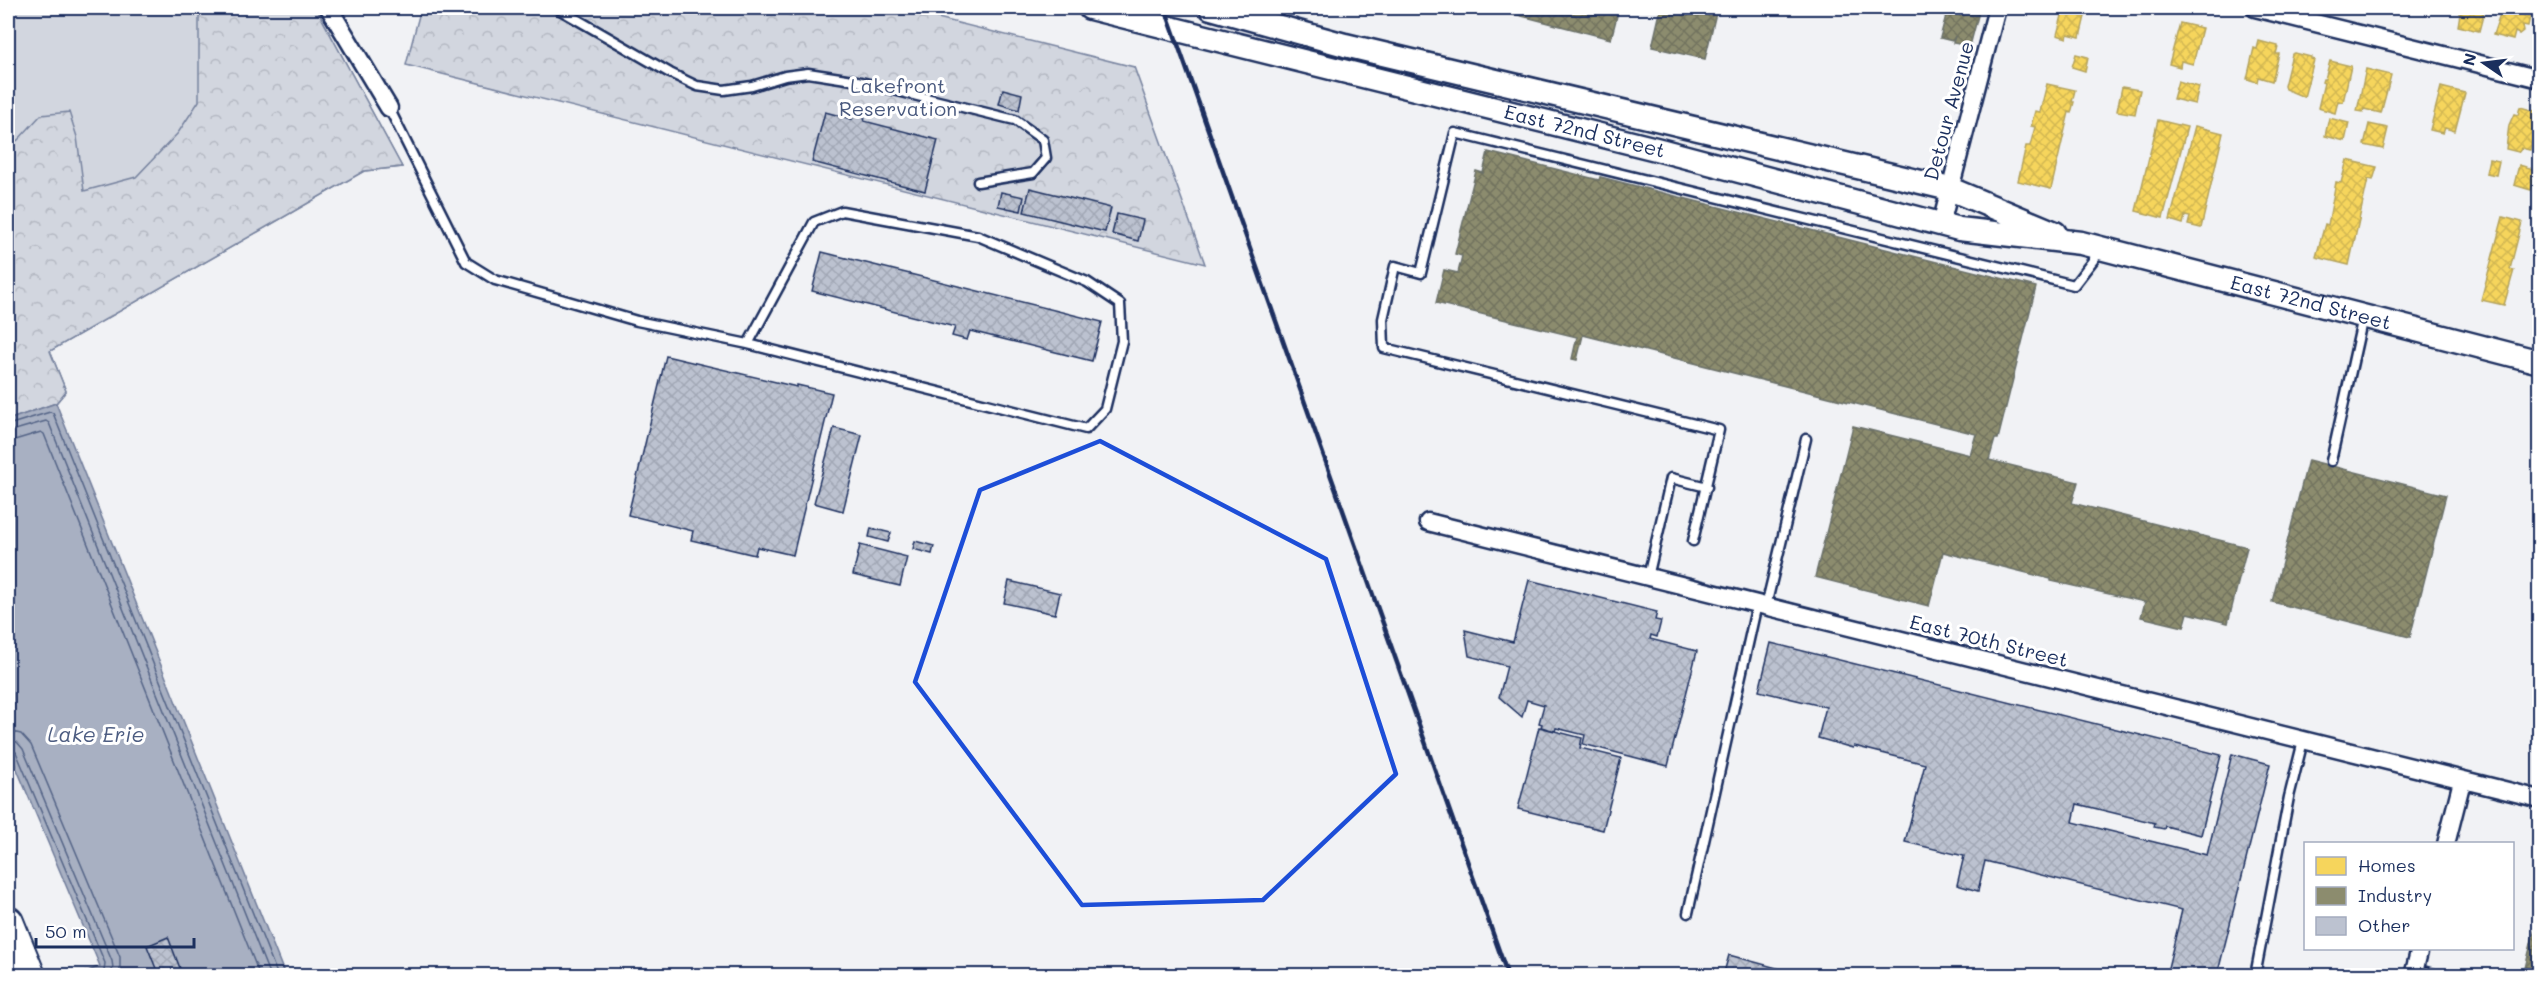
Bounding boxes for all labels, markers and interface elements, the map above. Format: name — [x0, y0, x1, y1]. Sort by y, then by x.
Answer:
north arrow — [2454, 33, 2514, 93]
street label: Detour Avenue — [1917, 38, 1979, 183]
text: N — [2457, 51, 2481, 68]
park label: Lakefront Reservation — [839, 72, 957, 121]
street label: East 72nd Street — [1502, 98, 1669, 163]
street label: East 72nd Street — [2228, 268, 2394, 335]
street label: East 70th Street — [1907, 608, 2071, 672]
water label: Lake Erie — [48, 720, 145, 747]
legend — [2304, 842, 2514, 950]
text: Homes — [2358, 853, 2416, 877]
text: Industry — [2358, 883, 2432, 907]
scale bar — [36, 911, 194, 949]
text: Other — [2358, 913, 2411, 937]
text: 50 m — [45, 919, 87, 943]

